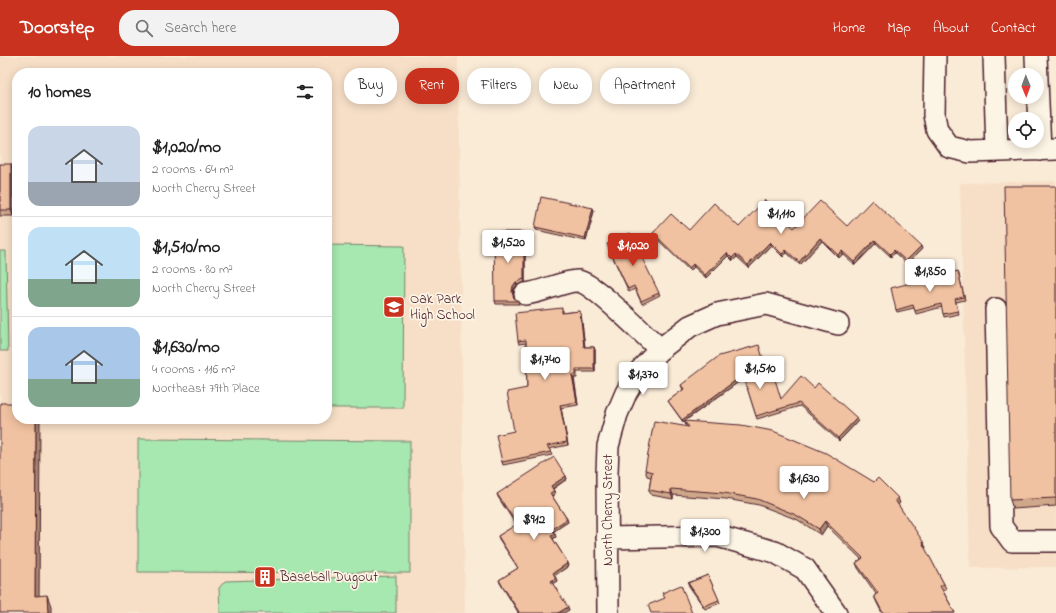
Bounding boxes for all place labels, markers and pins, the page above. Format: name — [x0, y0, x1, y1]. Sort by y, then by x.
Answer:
pin: $1,110 — [748, 201, 814, 235]
pin: $1,520 — [475, 230, 541, 264]
pin: $1,020 — [600, 233, 666, 267]
pin: $1,850 — [897, 259, 963, 293]
place label: Oak Park High School — [410, 289, 475, 327]
school or university icon: Oak Park High School — [381, 294, 407, 320]
pin: $1,740 — [512, 347, 578, 381]
pin: $1,510 — [727, 356, 793, 390]
pin: $1,370 — [610, 362, 676, 396]
pin: $1,630 — [771, 466, 837, 500]
pin: $912 — [510, 507, 558, 541]
pin: $1,300 — [672, 519, 738, 553]
building icon: Baseball Dugout — [252, 564, 278, 590]
place label: Baseball Dugout — [279, 567, 378, 589]

